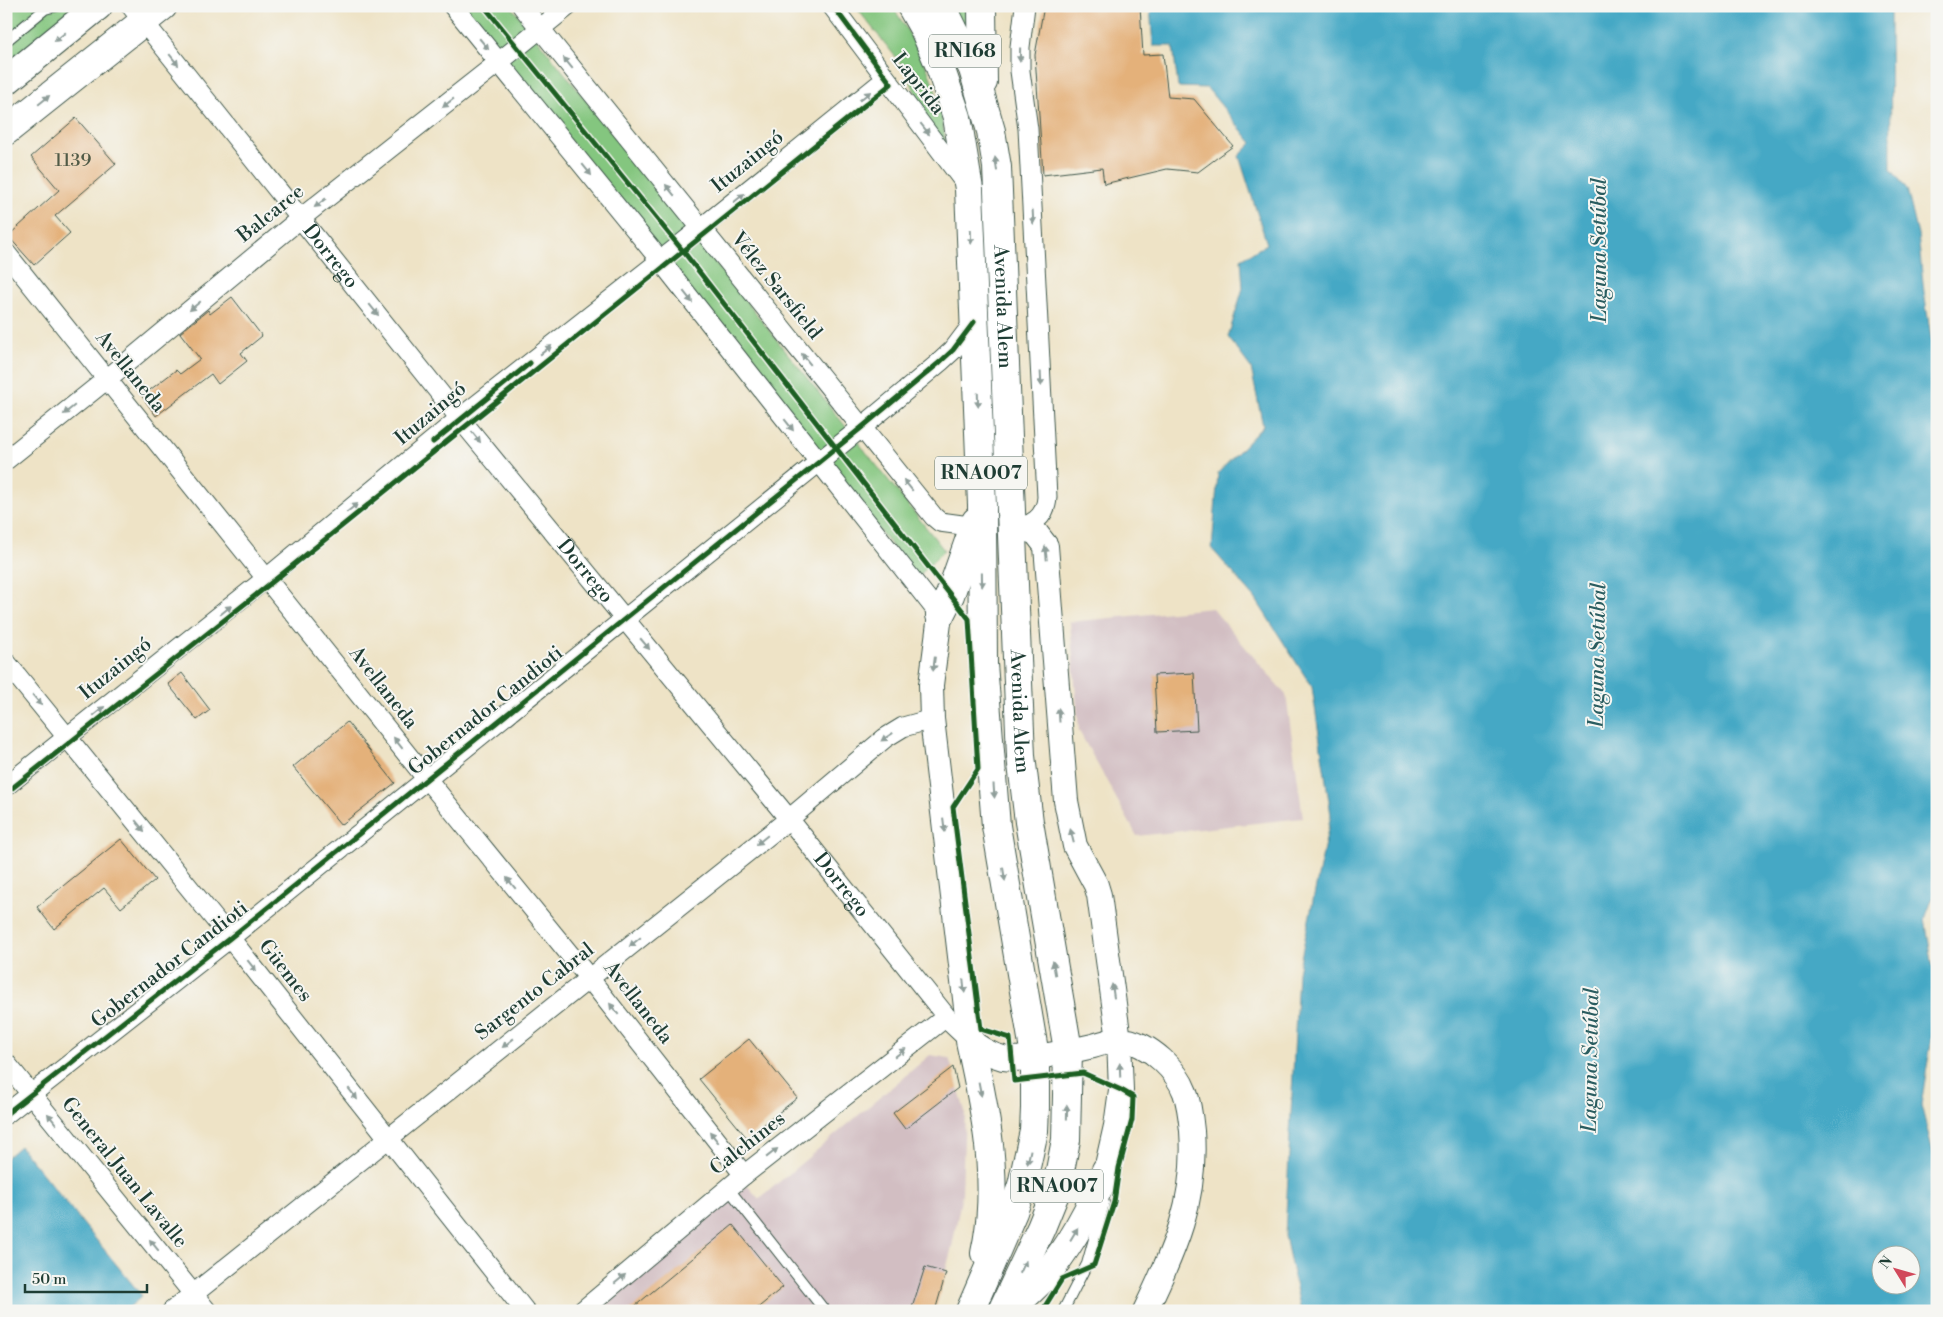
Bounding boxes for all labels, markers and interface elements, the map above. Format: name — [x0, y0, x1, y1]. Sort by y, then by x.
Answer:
one-way arrow — [54, 32, 67, 43]
road number: RN168 — [929, 34, 1001, 68]
one-way arrow — [479, 37, 490, 50]
one-way arrow — [1016, 47, 1024, 63]
street label: Laprida — [886, 48, 951, 121]
one-way arrow — [169, 53, 180, 66]
one-way arrow — [563, 57, 574, 70]
one-way arrow — [859, 90, 872, 101]
one-way arrow — [37, 95, 50, 106]
one-way arrow — [442, 97, 455, 108]
one-way arrow — [919, 122, 930, 135]
street label: Ituzaingó — [707, 125, 789, 199]
house number: 1139 — [55, 149, 92, 172]
one-way arrow — [992, 155, 1000, 171]
one-way arrow — [581, 163, 592, 176]
water label: Laguna Setúbal — [1587, 177, 1613, 323]
street label: Balcarce — [232, 179, 310, 249]
one-way arrow — [665, 184, 676, 197]
one-way arrow — [732, 192, 745, 203]
one-way arrow — [313, 198, 327, 208]
one-way arrow — [1029, 209, 1037, 225]
street label: Dorrego — [297, 219, 364, 294]
street label: Vélez Sarsfield — [724, 226, 827, 345]
one-way arrow — [967, 230, 975, 246]
street label: Avenida Alem — [988, 243, 1018, 370]
one-way arrow — [683, 290, 694, 303]
one-way arrow — [188, 301, 201, 312]
one-way arrow — [369, 303, 379, 317]
street label: Avellaneda — [89, 325, 171, 419]
one-way arrow — [539, 345, 552, 356]
one-way arrow — [800, 353, 811, 366]
one-way arrow — [1037, 371, 1045, 387]
street label: Ituzaingó — [390, 377, 472, 451]
one-way arrow — [974, 392, 982, 408]
one-way arrow — [63, 404, 76, 415]
one-way arrow — [783, 418, 794, 431]
one-way arrow — [470, 430, 481, 443]
road number: RNA007 — [935, 456, 1027, 489]
one-way arrow — [902, 479, 913, 492]
one-way arrow — [346, 503, 358, 514]
street label: Dorrego — [551, 534, 619, 608]
one-way arrow — [1042, 545, 1050, 561]
one-way arrow — [978, 572, 986, 588]
water label: Laguna Setúbal — [1584, 582, 1612, 729]
one-way arrow — [219, 604, 232, 615]
street label: Ituzaingó — [75, 632, 157, 706]
one-way arrow — [639, 637, 650, 650]
street label: Avellaneda — [342, 641, 424, 735]
street label: Gobernador Candioti — [403, 641, 569, 781]
street label: Avenida Alem — [1004, 648, 1036, 775]
one-way arrow — [930, 656, 938, 672]
one-way arrow — [32, 693, 43, 706]
one-way arrow — [92, 706, 105, 717]
one-way arrow — [1054, 707, 1062, 723]
one-way arrow — [880, 732, 894, 742]
one-way arrow — [393, 736, 403, 750]
one-way arrow — [990, 783, 998, 799]
one-way arrow — [940, 817, 948, 833]
one-way arrow — [134, 819, 145, 832]
one-way arrow — [1068, 828, 1076, 843]
one-way arrow — [756, 835, 769, 846]
street label: Dorrego — [808, 847, 875, 922]
one-way arrow — [1001, 866, 1009, 882]
one-way arrow — [506, 876, 517, 889]
street label: Gobernador Candioti — [87, 896, 254, 1034]
street label: Güemes — [253, 935, 317, 1007]
one-way arrow — [629, 936, 642, 947]
street label: Sargento Cabral — [470, 938, 600, 1046]
street label: Avellaneda — [597, 956, 679, 1050]
one-way arrow — [1050, 959, 1058, 975]
one-way arrow — [246, 960, 257, 973]
one-way arrow — [960, 979, 968, 995]
one-way arrow — [1109, 983, 1117, 999]
water label: Laguna Setúbal — [1577, 987, 1605, 1134]
one-way arrow — [608, 1003, 619, 1016]
one-way arrow — [501, 1038, 515, 1048]
one-way arrow — [893, 1048, 906, 1059]
one-way arrow — [1116, 1062, 1124, 1078]
one-way arrow — [976, 1081, 984, 1097]
one-way arrow — [347, 1087, 358, 1100]
street label: General Juan Lavalle — [55, 1093, 193, 1253]
one-way arrow — [1063, 1104, 1071, 1120]
street label: Calchines — [705, 1107, 791, 1181]
one-way arrow — [46, 1113, 57, 1126]
one-way arrow — [709, 1131, 720, 1144]
one-way arrow — [765, 1148, 778, 1159]
one-way arrow — [1025, 1149, 1033, 1164]
road number: RNA007 — [1011, 1170, 1103, 1202]
one-way arrow — [1069, 1227, 1078, 1240]
one-way arrow — [149, 1239, 160, 1252]
north arrow — [1870, 1244, 1920, 1294]
text: N — [1876, 1253, 1897, 1273]
one-way arrow — [1019, 1260, 1027, 1274]
scale bar — [25, 1262, 148, 1294]
text: 50 m — [32, 1270, 66, 1289]
one-way arrow — [613, 1274, 626, 1285]

